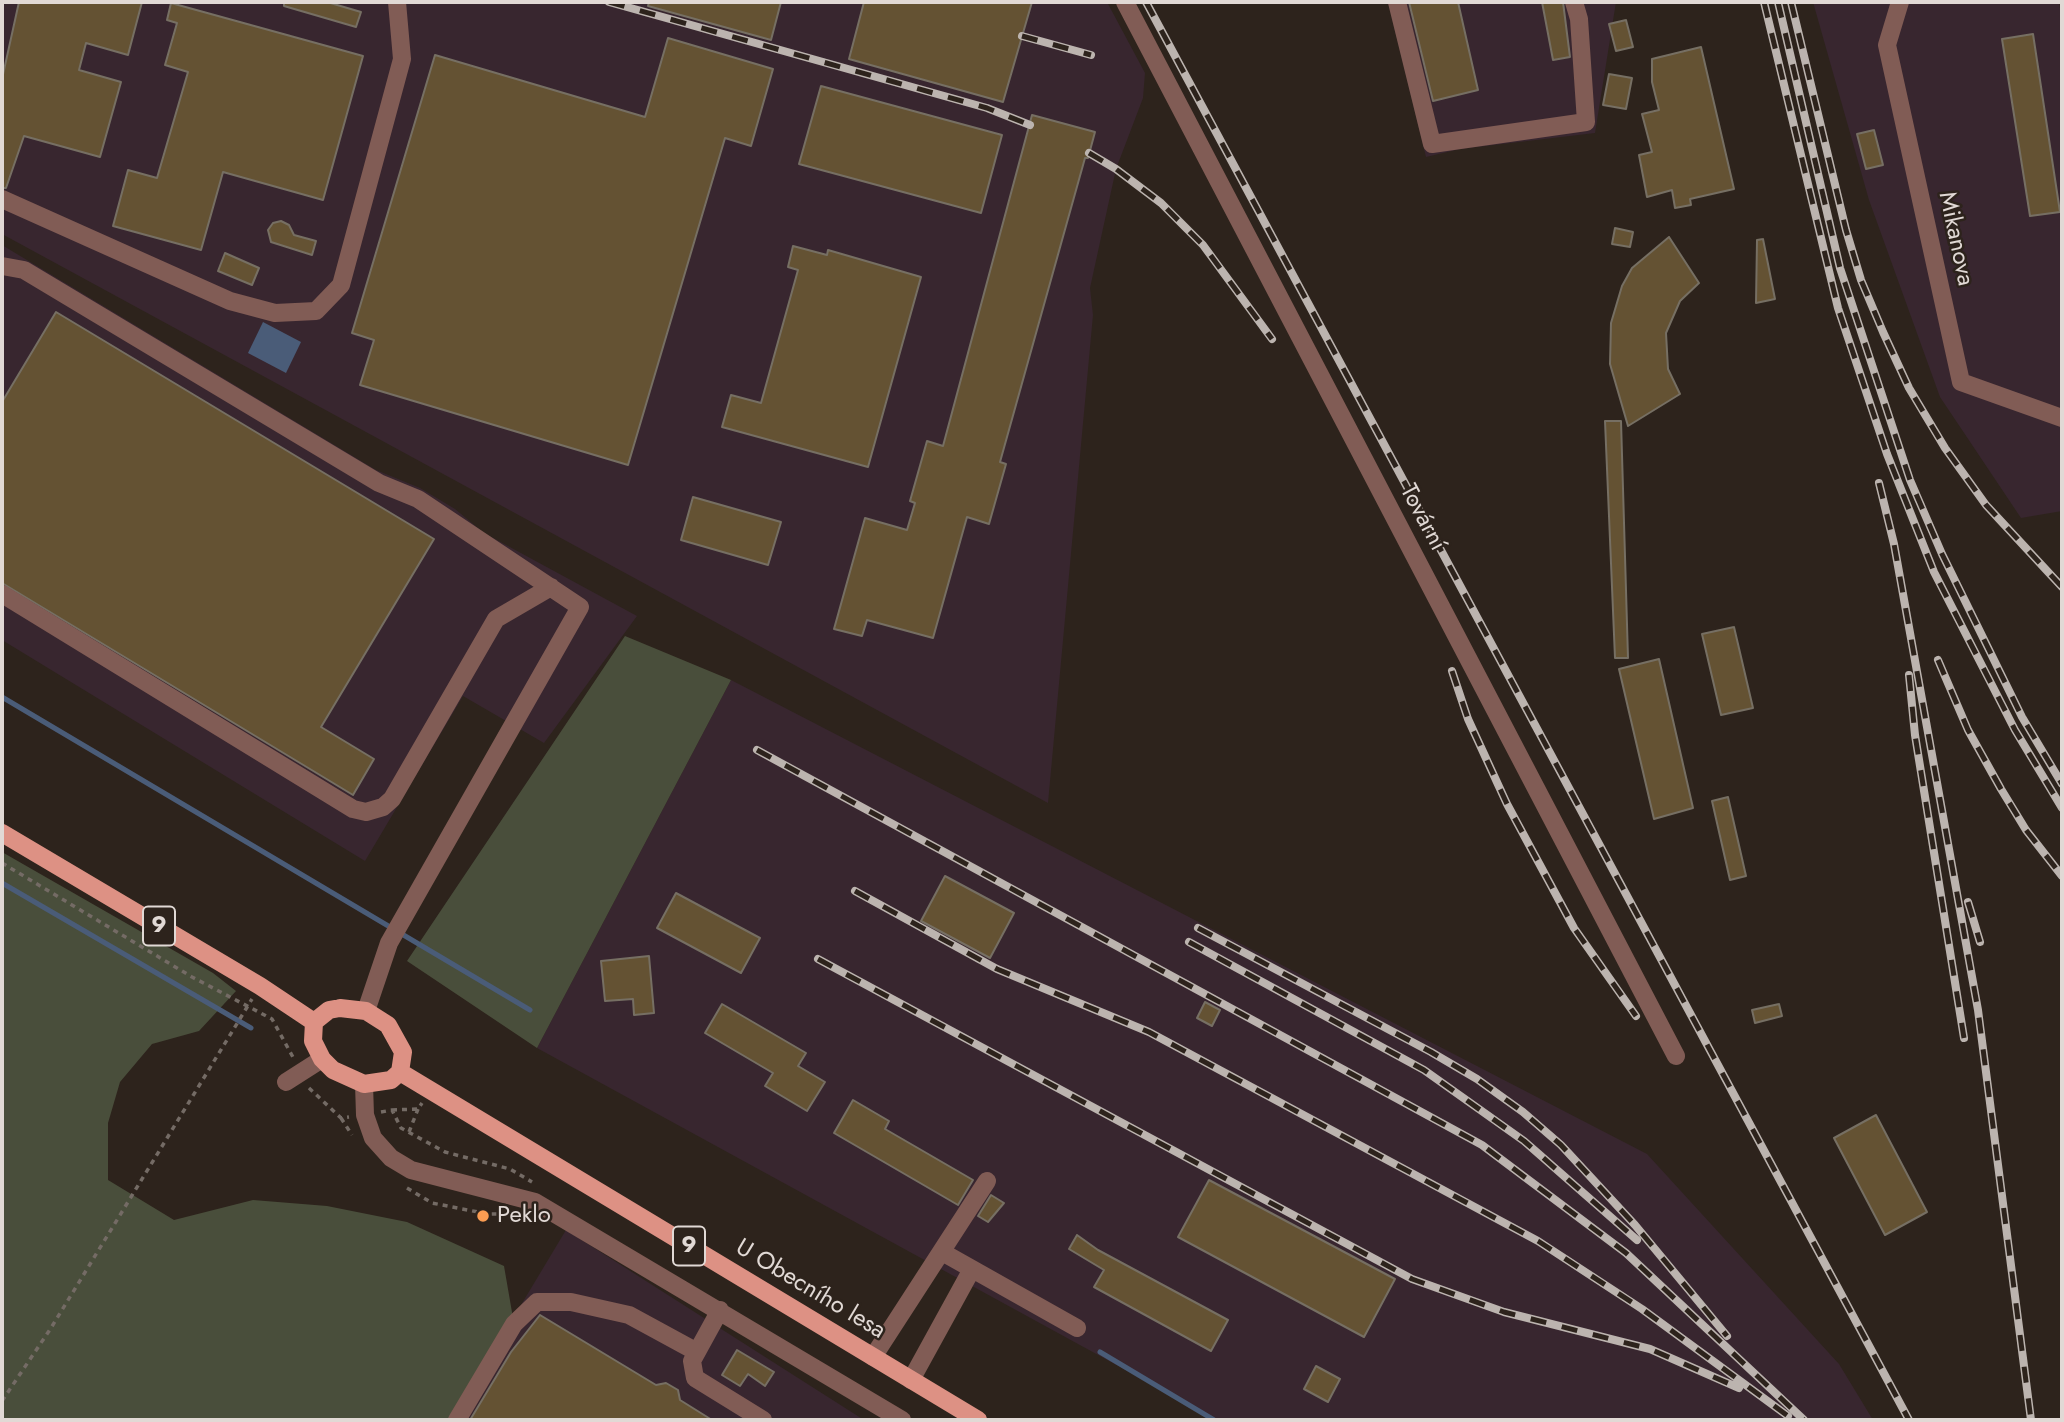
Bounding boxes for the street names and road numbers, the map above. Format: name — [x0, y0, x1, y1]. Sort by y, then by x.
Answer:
street label: Mikanova — [1931, 189, 1979, 289]
street label: Tovární — [1393, 480, 1451, 556]
road number: 9 — [143, 906, 175, 945]
road number: 9 — [673, 1226, 705, 1266]
street label: U Obecního lesa — [730, 1234, 890, 1346]

